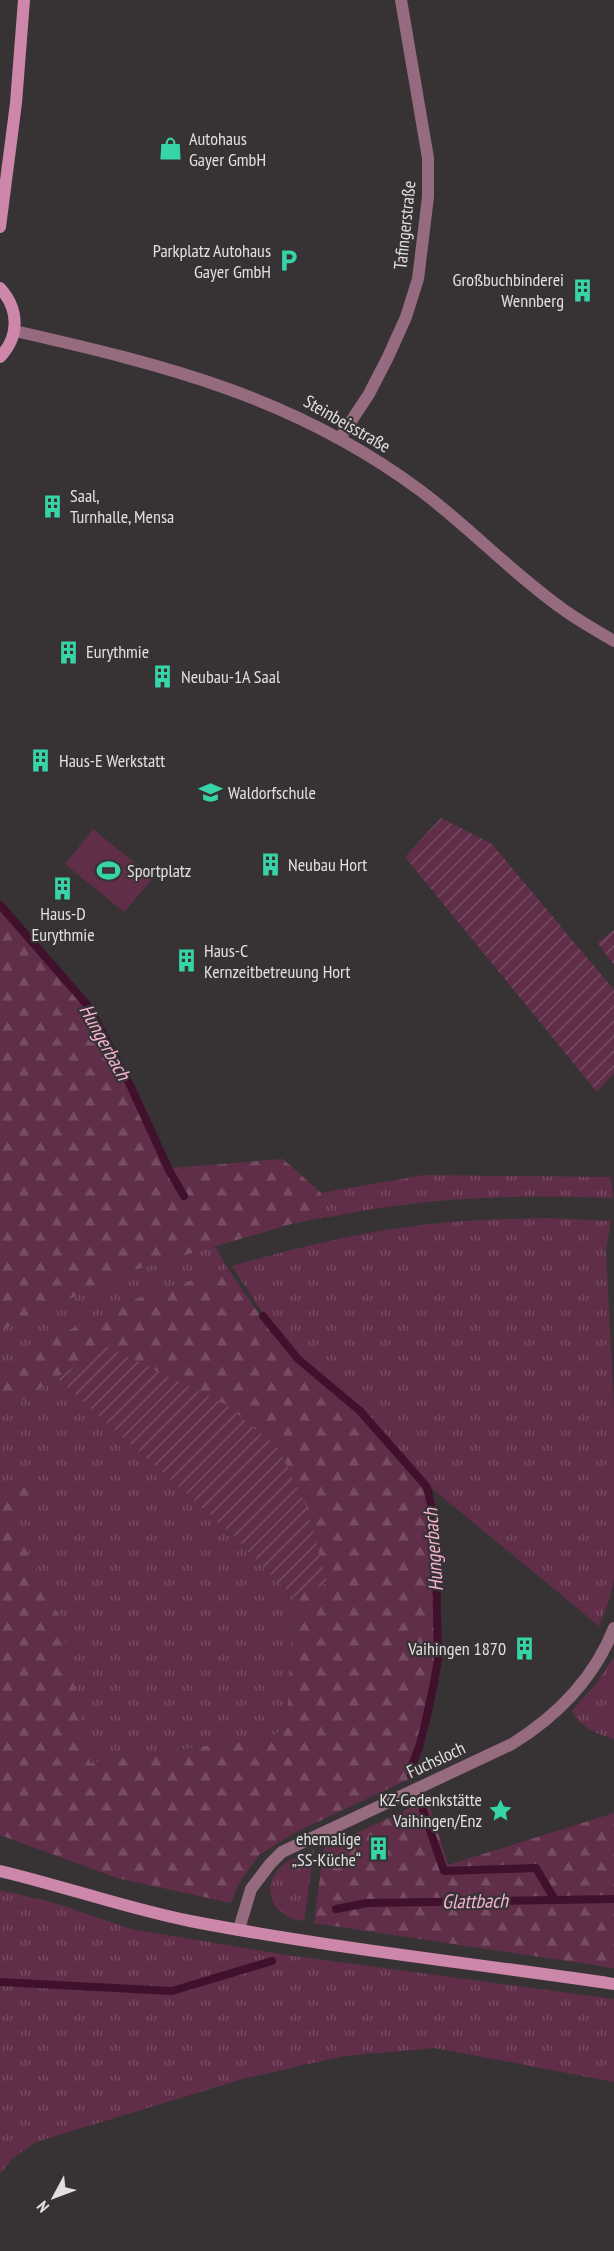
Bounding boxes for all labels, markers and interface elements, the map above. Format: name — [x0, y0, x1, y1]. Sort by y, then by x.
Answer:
place label: Autohaus Gayer GmbH — [189, 127, 266, 171]
shop icon: Autohaus Gayer GmbH — [158, 136, 184, 162]
street label: Tafingerstraße — [388, 179, 421, 270]
place label: Parkplatz Autohaus Gayer GmbH — [153, 239, 271, 283]
parking icon: Parkplatz Autohaus Gayer GmbH — [276, 248, 302, 274]
place label: Großbuchbinderei Wennberg — [453, 268, 564, 312]
building icon: Großbuchbinderei Wennberg — [569, 277, 595, 303]
street label: Steinbeisstraße — [300, 390, 395, 458]
place label: Saal, Turnhalle, Mensa — [70, 484, 174, 528]
building icon: Saal, Turnhalle, Mensa — [39, 493, 65, 519]
building icon: Eurythmie — [55, 639, 81, 665]
place label: Eurythmie — [86, 640, 149, 663]
building icon: Neubau-1A Saal — [150, 664, 176, 690]
place label: Neubau-1A Saal — [181, 665, 281, 688]
building icon: Haus-E Werkstatt — [28, 748, 54, 774]
place label: Haus-E Werkstatt — [59, 749, 165, 772]
school or university icon: Waldorfschule — [197, 780, 223, 806]
place label: Waldorfschule — [228, 781, 316, 804]
building icon: Neubau Hort — [257, 852, 283, 878]
place label: Neubau Hort — [288, 853, 367, 876]
sports icon: Sportplatz — [96, 858, 122, 884]
place label: Sportplatz — [127, 859, 191, 882]
building icon: Haus-D Eurythmie — [50, 875, 76, 901]
place label: Haus-D Eurythmie — [31, 902, 95, 946]
place label: Haus-C Kernzeitbetreuung Hort — [204, 939, 350, 983]
building icon: Haus-C Kernzeitbetreuung Hort — [173, 948, 199, 974]
water label: Hungerbach — [73, 999, 137, 1086]
water label: Hungerbach — [417, 1506, 449, 1592]
building icon: Vaihingen 1870 — [511, 1636, 537, 1662]
place label: Vaihingen 1870 — [407, 1637, 506, 1660]
street label: Fuchsloch — [403, 1736, 469, 1783]
place label: KZ-Gedenkstätte Vaihingen/Enz — [379, 1788, 482, 1832]
place icon: KZ-Gedenkstätte Vaihingen/Enz — [487, 1797, 513, 1823]
place label: ehemalige „SS-Küche“ — [292, 1827, 361, 1871]
building icon: ehemalige „SS-Küche“ — [366, 1836, 392, 1862]
water label: Glattbach — [442, 1887, 509, 1915]
north arrow — [24, 2167, 84, 2227]
text: N — [32, 2197, 53, 2217]

